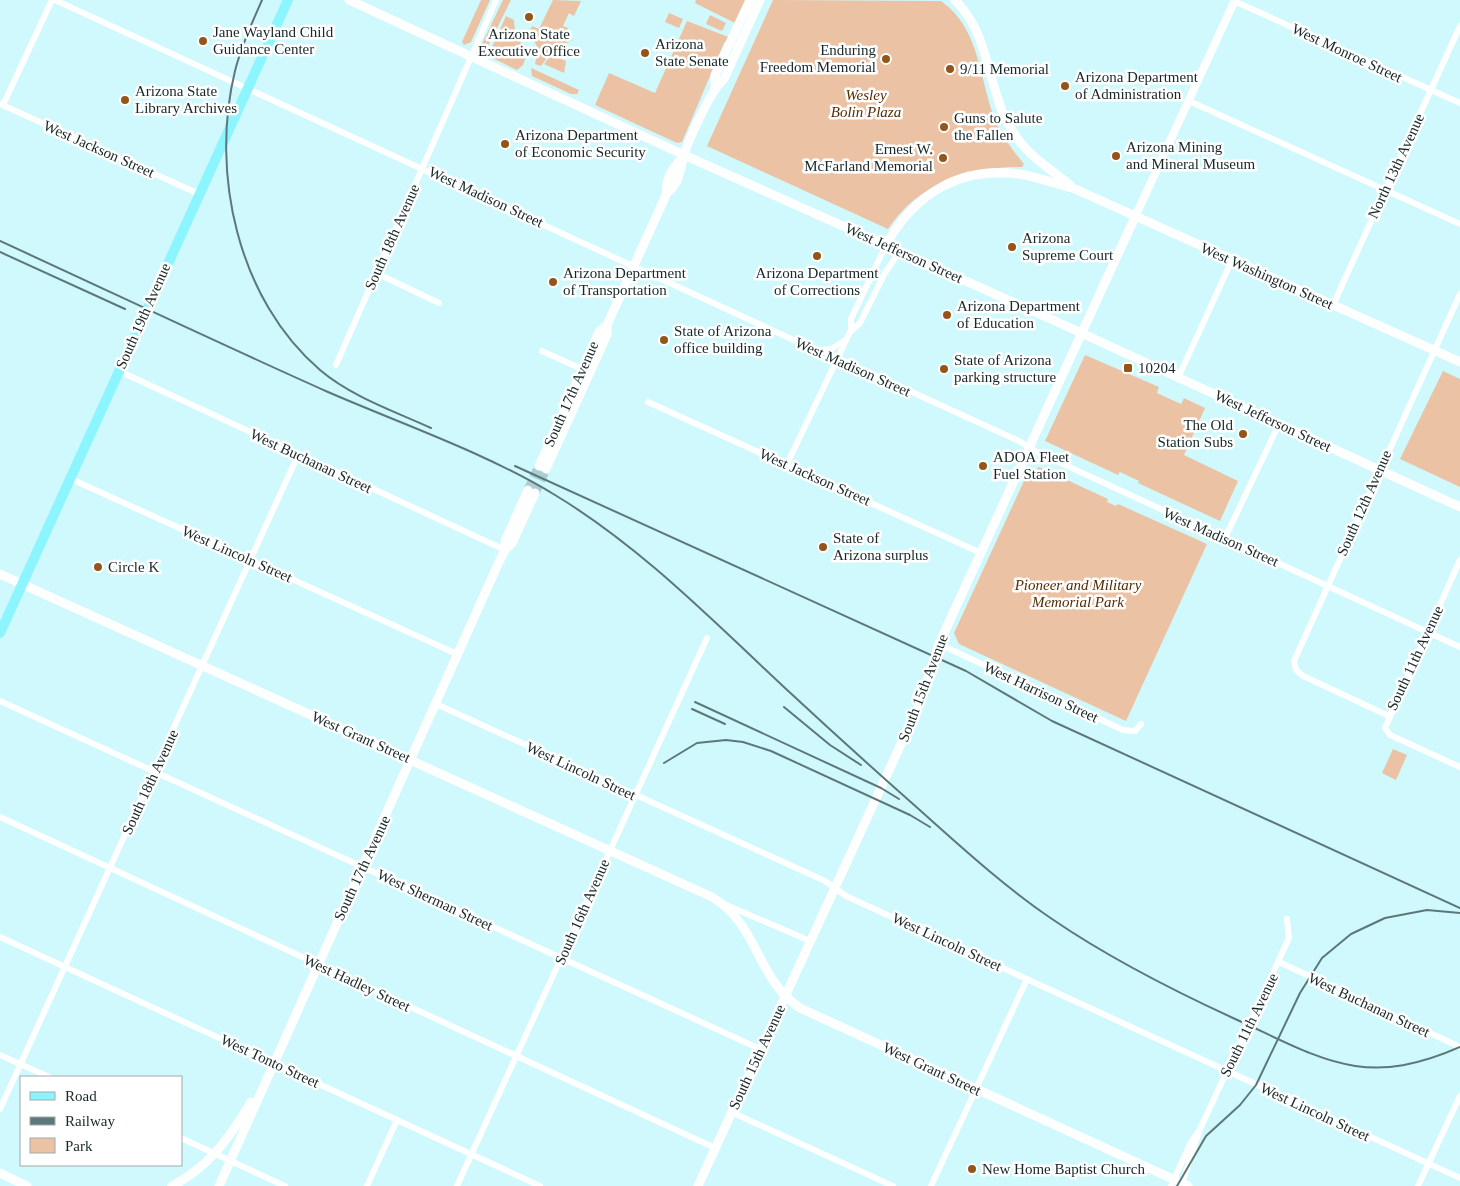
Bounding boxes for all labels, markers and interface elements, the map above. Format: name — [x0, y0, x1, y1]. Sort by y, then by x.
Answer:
marker: Arizona State Executive Office — [523, 11, 535, 23]
street label: West Monroe Street — [1289, 20, 1405, 86]
place label: Jane Wayland Child Guidance Center — [213, 24, 334, 57]
place label: Arizona State Executive Office — [478, 26, 580, 59]
marker: Jane Wayland Child Guidance Center — [197, 35, 209, 47]
place label: Arizona State Senate — [655, 36, 729, 69]
place label: Enduring Freedom Memorial — [760, 42, 876, 75]
marker: Arizona State Senate — [639, 47, 651, 59]
marker: Enduring Freedom Memorial — [880, 53, 892, 65]
place label: 9/11 Memorial — [960, 61, 1049, 77]
marker: 9/11 Memorial — [944, 63, 956, 75]
place label: Arizona Department of Administration — [1075, 69, 1199, 102]
marker: Arizona Department of Administration — [1059, 80, 1071, 92]
place label: Arizona State Library Archives — [135, 83, 237, 116]
park label: Wesley Bolin Plaza — [831, 87, 901, 120]
marker: Arizona State Library Archives — [119, 94, 131, 106]
place label: Guns to Salute the Fallen — [954, 110, 1043, 143]
street label: North 13th Avenue — [1365, 111, 1427, 221]
street label: West Jackson Street — [41, 117, 158, 181]
marker: Guns to Salute the Fallen — [938, 121, 950, 133]
place label: Arizona Department of Economic Security — [515, 127, 646, 160]
marker: Arizona Department of Economic Security — [499, 138, 511, 150]
place label: Arizona Mining and Mineral Museum — [1126, 139, 1255, 172]
place label: Ernest W. McFarland Memorial — [804, 141, 933, 174]
marker: Arizona Mining and Mineral Museum — [1110, 150, 1122, 162]
marker: Ernest W. McFarland Memorial — [937, 152, 949, 164]
street label: West Madison Street — [426, 163, 547, 231]
street label: South 18th Avenue — [362, 181, 423, 292]
street label: West Jefferson Street — [843, 220, 966, 286]
place label: Arizona Supreme Court — [1022, 230, 1114, 263]
street label: West Washington Street — [1198, 240, 1336, 313]
marker: Arizona Supreme Court — [1006, 241, 1018, 253]
marker: Arizona Department of Corrections — [811, 250, 823, 262]
street label: South 19th Avenue — [113, 260, 174, 371]
place label: Arizona Department of Transportation — [563, 265, 687, 298]
place label: Arizona Department of Corrections — [756, 265, 879, 298]
marker: Arizona Department of Transportation — [547, 276, 559, 288]
place label: Arizona Department of Education — [957, 298, 1081, 331]
marker: Arizona Department of Education — [941, 309, 953, 321]
place label: State of Arizona office building — [674, 323, 772, 356]
marker: State of Arizona office building — [658, 334, 670, 346]
street label: West Madison Street — [793, 334, 914, 400]
street label: South 17th Avenue — [541, 338, 602, 449]
place label: State of Arizona parking structure — [954, 352, 1056, 385]
place label: 10204 — [1138, 360, 1176, 376]
marker: 10204 — [1122, 362, 1134, 374]
marker: State of Arizona parking structure — [938, 363, 950, 375]
street label: West Jefferson Street — [1212, 387, 1335, 455]
place label: The Old Station Subs — [1158, 417, 1233, 450]
street label: West Buchanan Street — [248, 426, 375, 497]
marker: The Old Station Subs — [1237, 428, 1249, 440]
street label: West Jackson Street — [757, 445, 874, 509]
street label: South 12th Avenue — [1334, 447, 1395, 558]
place label: ADOA Fleet Fuel Station — [993, 449, 1070, 482]
marker: ADOA Fleet Fuel Station — [977, 460, 989, 472]
street label: West Madison Street — [1161, 504, 1282, 570]
street label: West Lincoln Street — [179, 523, 295, 586]
place label: State of Arizona surplus — [833, 530, 929, 563]
marker: State of Arizona surplus — [817, 541, 829, 553]
place label: Circle K — [108, 559, 159, 575]
marker: Circle K — [92, 561, 104, 573]
park label: Pioneer and Military Memorial Park — [1014, 577, 1142, 610]
street label: South 11th Avenue — [1384, 603, 1446, 713]
street label: South 15th Avenue — [895, 632, 951, 744]
street label: West Harrison Street — [981, 658, 1102, 726]
street label: West Grant Street — [309, 708, 414, 766]
street label: South 18th Avenue — [119, 727, 181, 837]
street label: West Lincoln Street — [524, 739, 639, 804]
street label: South 17th Avenue — [331, 813, 393, 923]
street label: South 16th Avenue — [552, 856, 613, 967]
street label: West Sherman Street — [375, 866, 496, 934]
street label: West Lincoln Street — [890, 910, 1005, 975]
street label: West Hadley Street — [301, 951, 413, 1015]
street label: South 11th Avenue — [1217, 970, 1281, 1079]
street label: West Buchanan Street — [1306, 970, 1433, 1041]
street label: South 15th Avenue — [726, 1002, 788, 1112]
street label: West Tonto Street — [218, 1031, 322, 1091]
street label: West Grant Street — [880, 1039, 984, 1099]
legend — [20, 1076, 182, 1166]
street label: West Lincoln Street — [1258, 1080, 1373, 1145]
text: Road — [65, 1088, 97, 1104]
text: Railway — [65, 1113, 115, 1129]
text: Park — [65, 1138, 93, 1154]
place label: New Home Baptist Church — [982, 1161, 1145, 1177]
marker: New Home Baptist Church — [966, 1163, 978, 1175]

